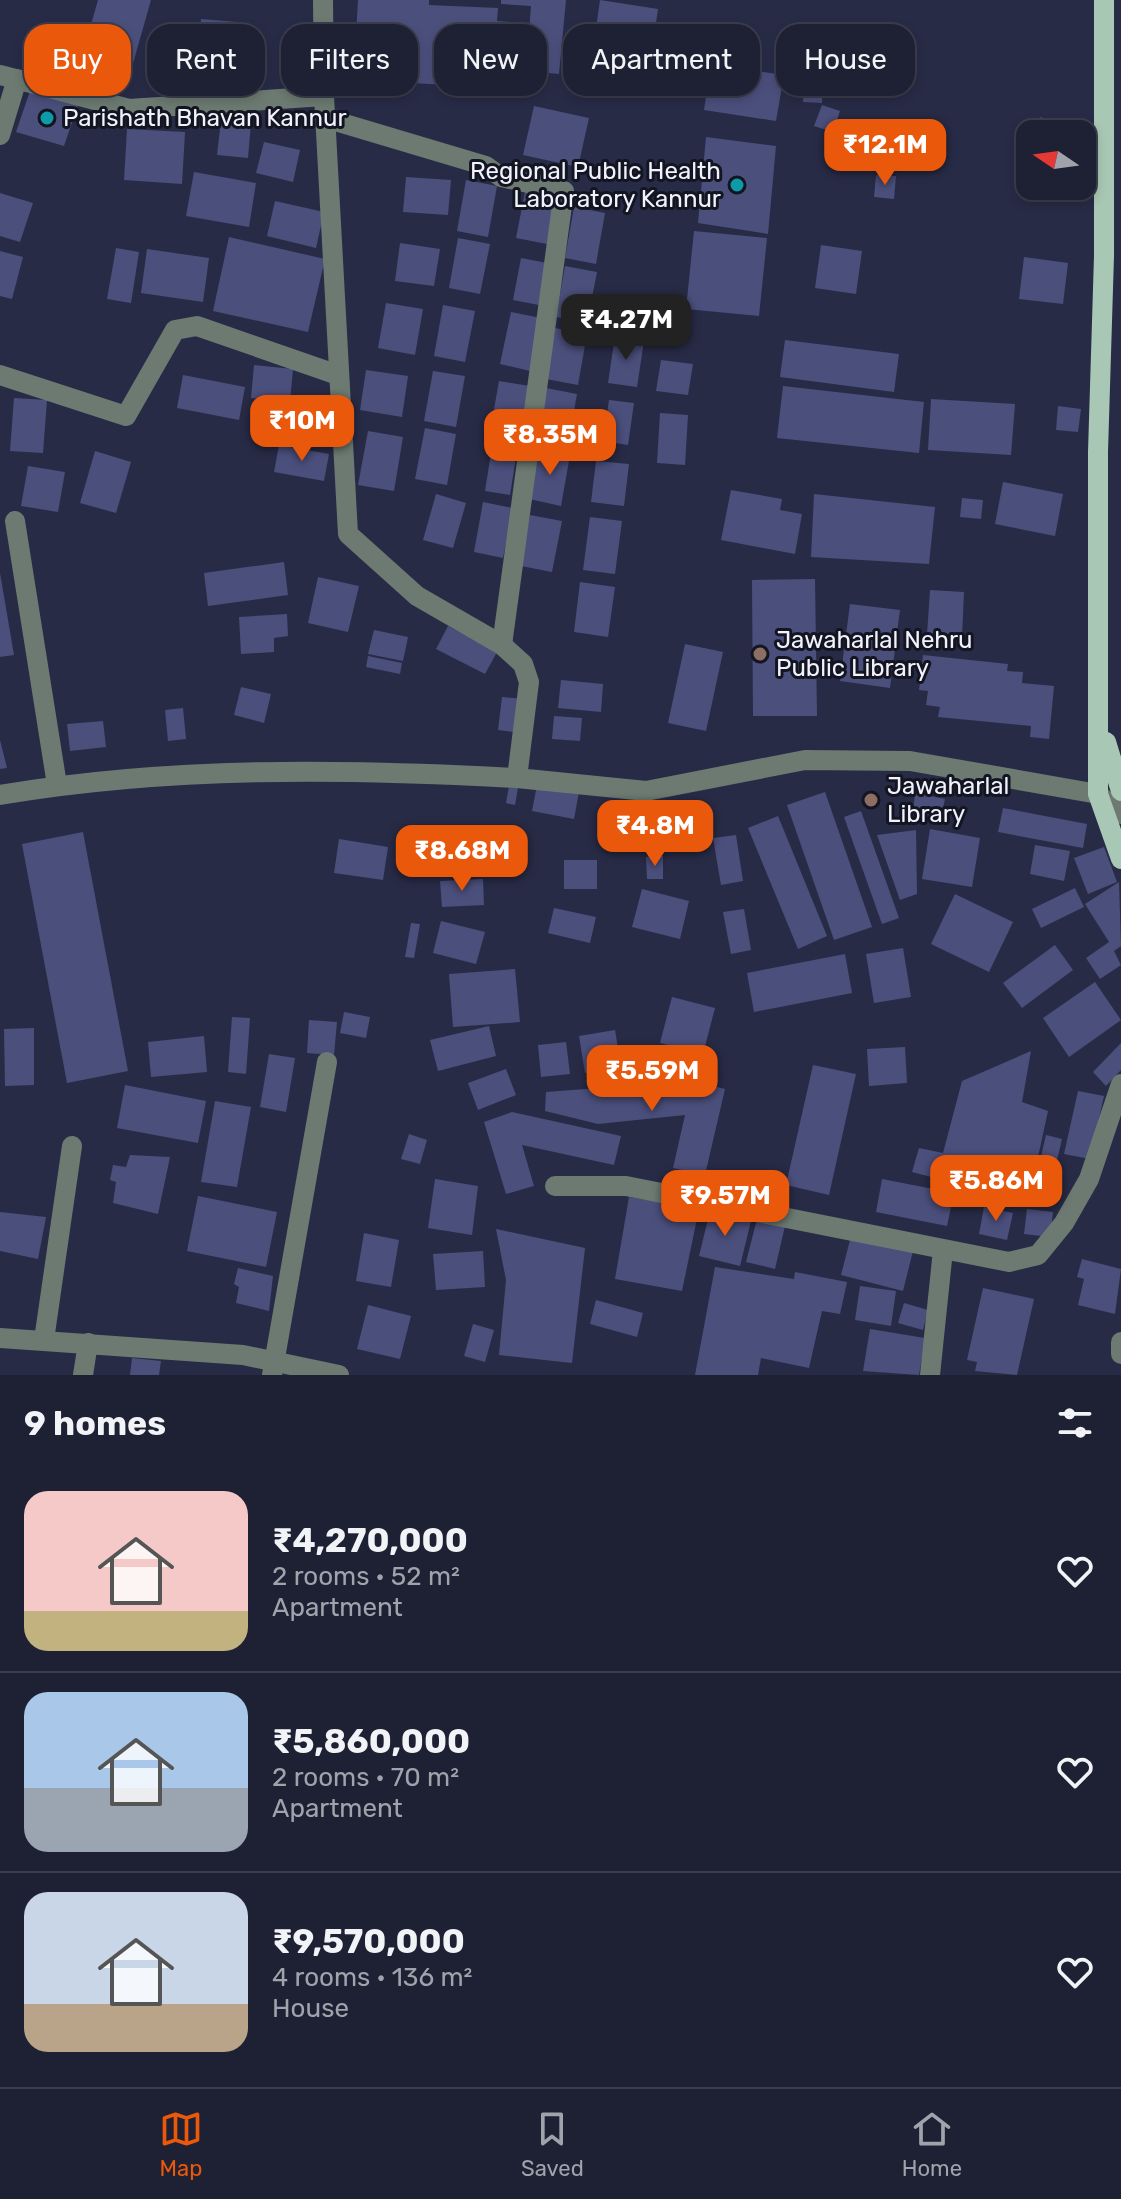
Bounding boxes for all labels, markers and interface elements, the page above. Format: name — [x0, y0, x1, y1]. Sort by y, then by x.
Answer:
chip: Buy — [24, 24, 131, 96]
chip: Rent — [147, 24, 265, 96]
chip: Filters — [281, 24, 418, 96]
chip: New — [434, 24, 547, 96]
chip: Apartment — [563, 24, 760, 96]
chip: House — [776, 24, 915, 96]
place label: Parishath Bhavan Kannur — [63, 104, 347, 132]
marker: Parishath Bhavan Kannur — [38, 109, 56, 127]
pin: ₹12.1M — [820, 119, 950, 187]
north arrow — [1016, 120, 1096, 200]
map controls — [1016, 120, 1096, 200]
text: ₹12.1M — [842, 129, 928, 160]
place label: Regional Public Health Laboratory Kannur — [470, 157, 721, 213]
marker: Regional Public Health Laboratory Kannur — [728, 176, 746, 194]
pin: ₹4.27M — [561, 294, 691, 362]
text: ₹4.27M — [579, 304, 673, 335]
pin: ₹10M — [255, 395, 349, 463]
text: ₹10M — [268, 405, 336, 436]
pin: ₹8.35M — [485, 409, 615, 477]
text: ₹8.35M — [502, 419, 598, 450]
place label: Jawaharlal Nehru Public Library — [776, 626, 973, 682]
marker: Jawaharlal Nehru Public Library — [751, 645, 769, 663]
place label: Jawaharlal Library — [887, 772, 1009, 828]
marker: Jawaharlal Library — [862, 791, 880, 809]
pin: ₹4.8M — [599, 800, 711, 868]
text: ₹4.8M — [615, 810, 695, 841]
pin: ₹8.68M — [397, 825, 527, 893]
text: ₹8.68M — [414, 835, 510, 866]
pin: ₹5.59M — [587, 1045, 717, 1113]
text: ₹5.59M — [605, 1055, 699, 1086]
pin: ₹5.86M — [931, 1155, 1061, 1223]
text: ₹5.86M — [948, 1165, 1044, 1196]
pin: ₹9.57M — [660, 1170, 790, 1238]
text: ₹9.57M — [679, 1180, 771, 1211]
icon: filters — [1053, 1401, 1097, 1445]
text: 9 homes — [24, 1403, 166, 1444]
text: ₹4,270,000 — [272, 1520, 468, 1561]
icon: home — [88, 1523, 184, 1619]
icon: heart — [1053, 1549, 1097, 1593]
text: 2 rooms · 52 m² — [272, 1561, 460, 1592]
text: Apartment — [272, 1592, 403, 1623]
text: ₹5,860,000 — [272, 1721, 470, 1762]
icon: home — [88, 1724, 184, 1820]
icon: heart — [1053, 1750, 1097, 1794]
text: 2 rooms · 70 m² — [272, 1762, 459, 1793]
text: Apartment — [272, 1793, 403, 1824]
text: ₹9,570,000 — [272, 1921, 465, 1962]
icon: home — [88, 1924, 184, 2020]
icon: heart — [1053, 1950, 1097, 1994]
text: 4 rooms · 136 m² — [272, 1962, 472, 1993]
text: House — [272, 1993, 349, 2024]
tab: Map — [159, 2107, 203, 2182]
tab: Saved — [521, 2107, 584, 2182]
tab: Home — [902, 2107, 962, 2182]

